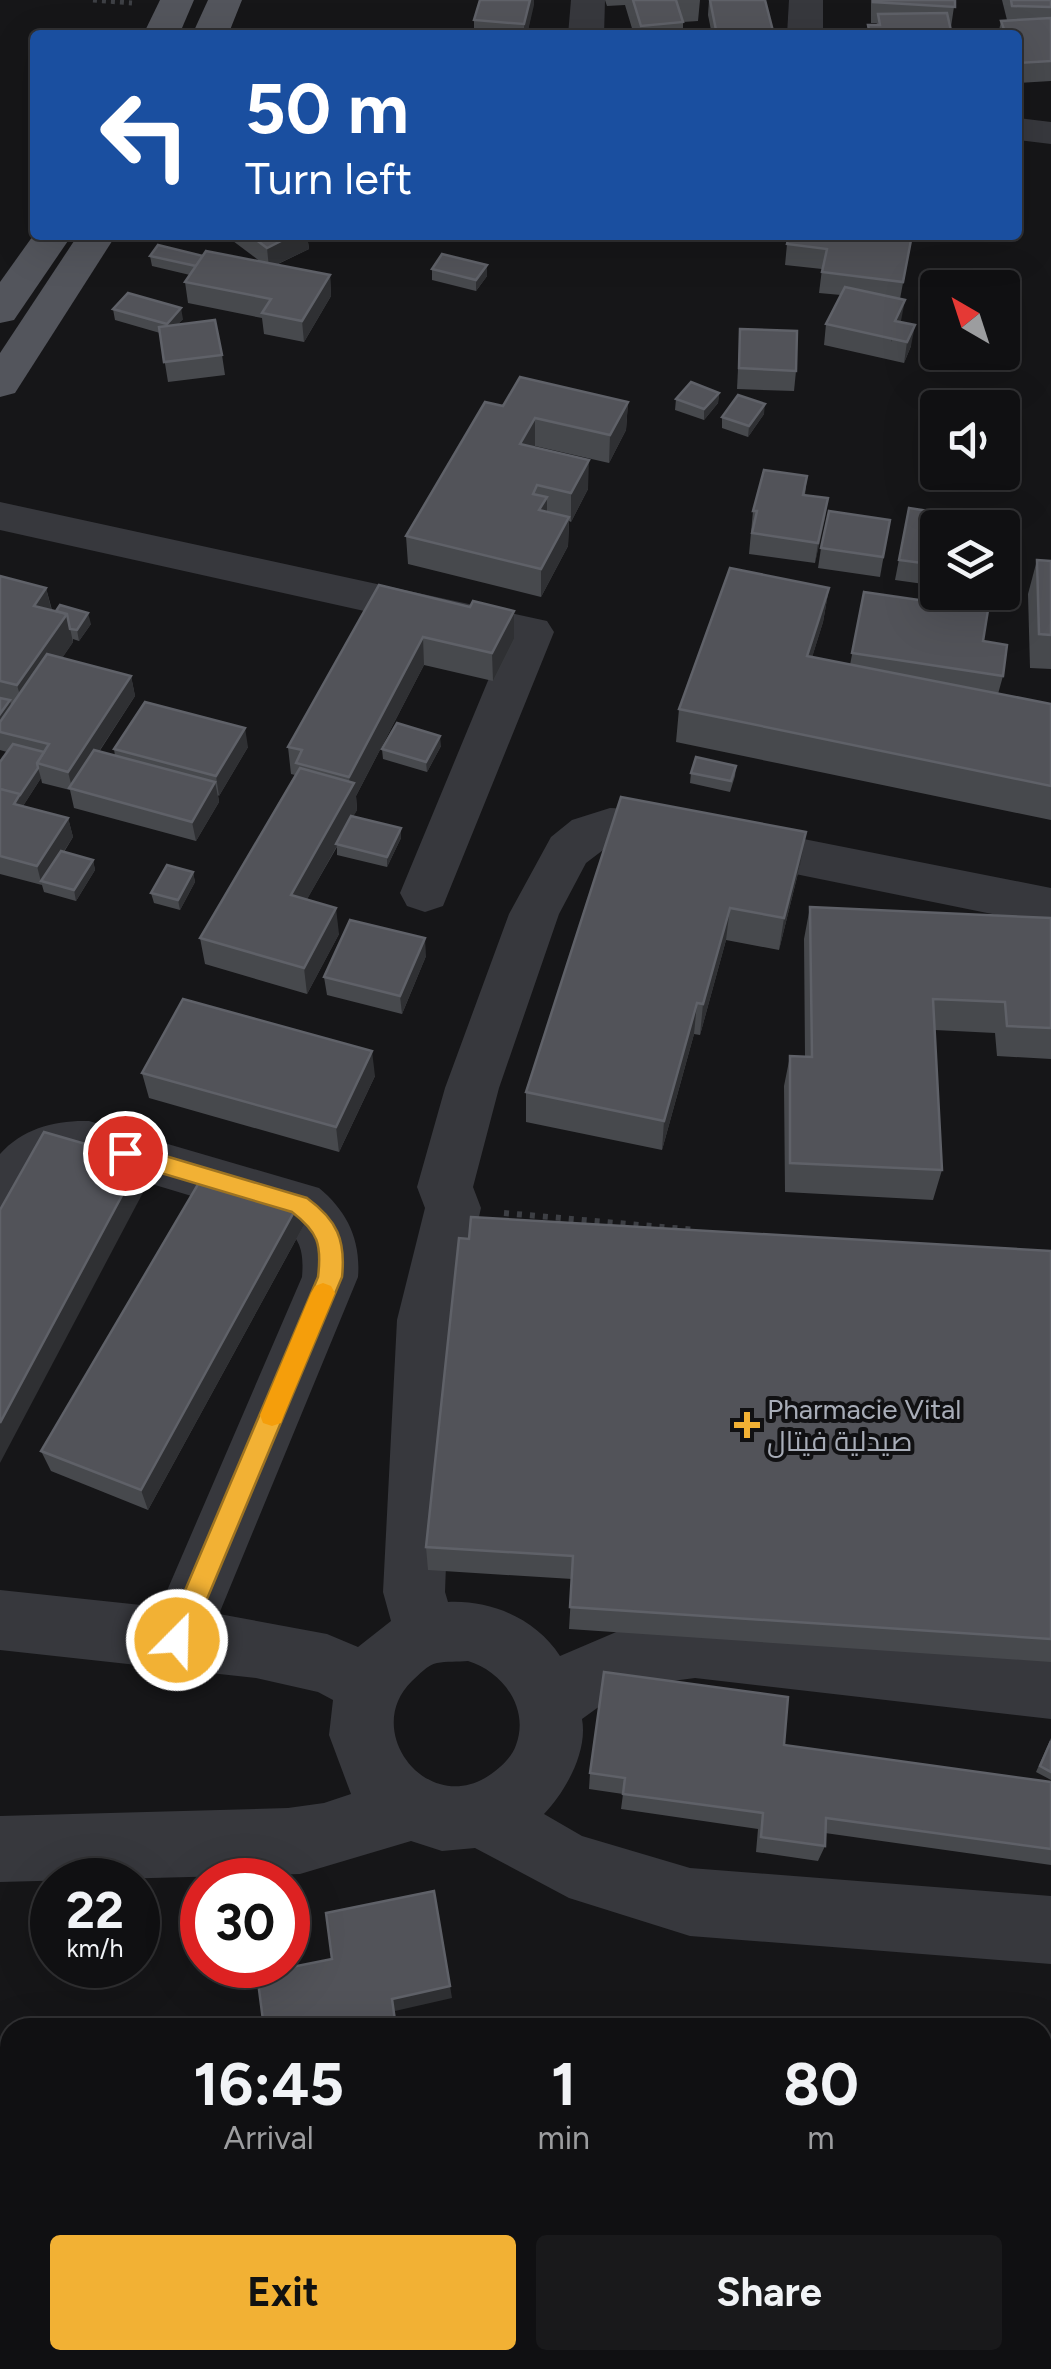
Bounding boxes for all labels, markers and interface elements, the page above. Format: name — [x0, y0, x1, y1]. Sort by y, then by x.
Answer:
text: 50 m — [245, 66, 409, 151]
icon: left — [80, 70, 210, 200]
text: Turn left — [245, 151, 412, 205]
north arrow — [920, 270, 1020, 370]
map controls — [920, 270, 1020, 610]
button: sound — [920, 390, 1020, 490]
button: layers — [920, 510, 1020, 610]
pin — [83, 1111, 168, 1196]
icon: arrive — [98, 1126, 153, 1181]
place label: Pharmacie Vital صيدلية فيتال — [767, 1392, 961, 1458]
marker: Pharmacie Vital صيدلية فيتال — [736, 1414, 758, 1436]
position arrow — [125, 1588, 229, 1692]
speed limit sign: 30 — [180, 1858, 310, 1988]
text: 22 — [66, 1880, 124, 1941]
text: km/h — [66, 1933, 124, 1963]
text: 16:45 — [193, 2048, 344, 2120]
text: 1 — [551, 2048, 576, 2120]
text: 80 — [783, 2048, 859, 2120]
text: Arrival — [224, 2119, 314, 2157]
text: min — [537, 2119, 590, 2157]
text: m — [807, 2119, 835, 2157]
button: Exit — [50, 2235, 516, 2350]
button: Share — [536, 2235, 1002, 2350]

